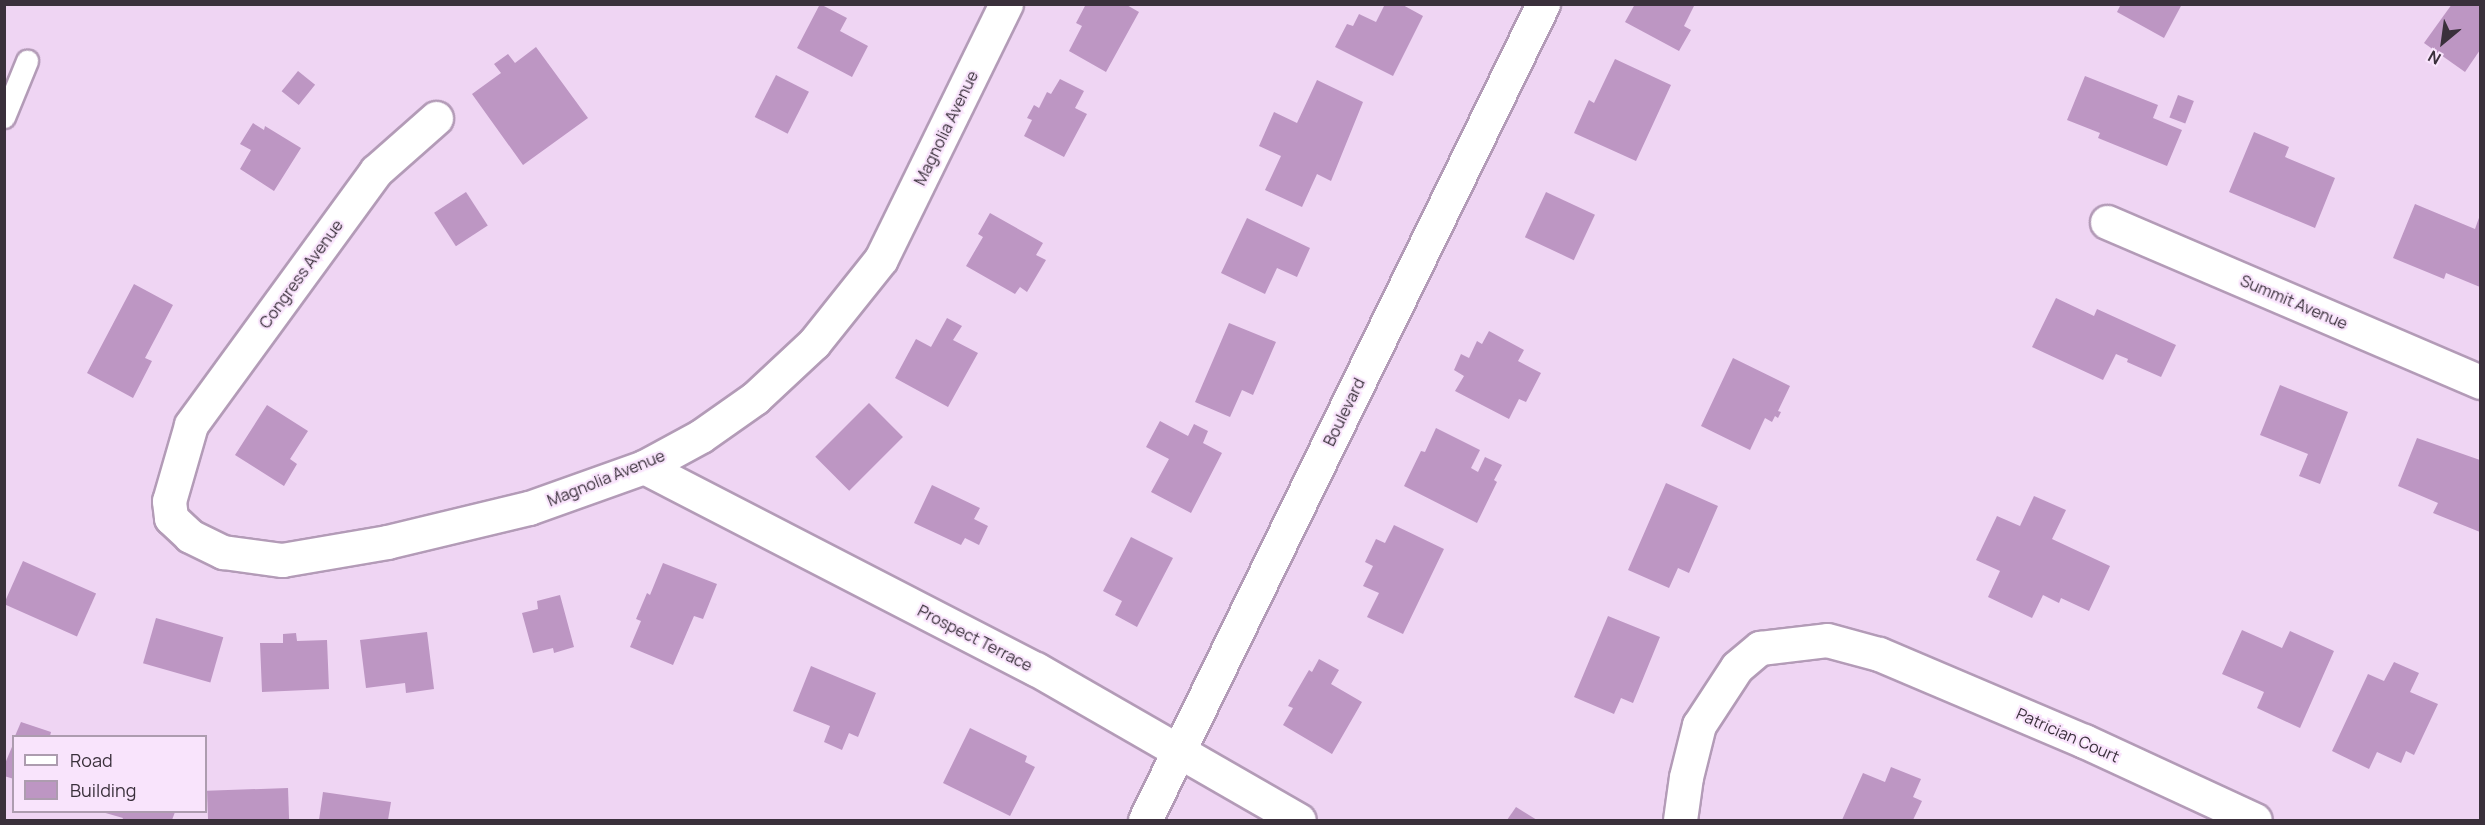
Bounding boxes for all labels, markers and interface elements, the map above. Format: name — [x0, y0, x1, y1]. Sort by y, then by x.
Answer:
north arrow — [2413, 12, 2473, 72]
text: N — [2424, 45, 2445, 70]
street label: Magnolia Avenue — [910, 68, 982, 188]
street label: Congress Avenue — [255, 216, 347, 332]
street label: Summit Avenue — [2237, 271, 2351, 333]
street label: Boulevard — [1319, 375, 1369, 449]
street label: Magnolia Avenue — [544, 446, 668, 510]
street label: Prospect Terrace — [914, 601, 1036, 675]
street label: Patrician Court — [2014, 704, 2122, 766]
legend — [12, 735, 207, 813]
text: Road — [70, 748, 113, 772]
text: Building — [70, 778, 136, 802]

